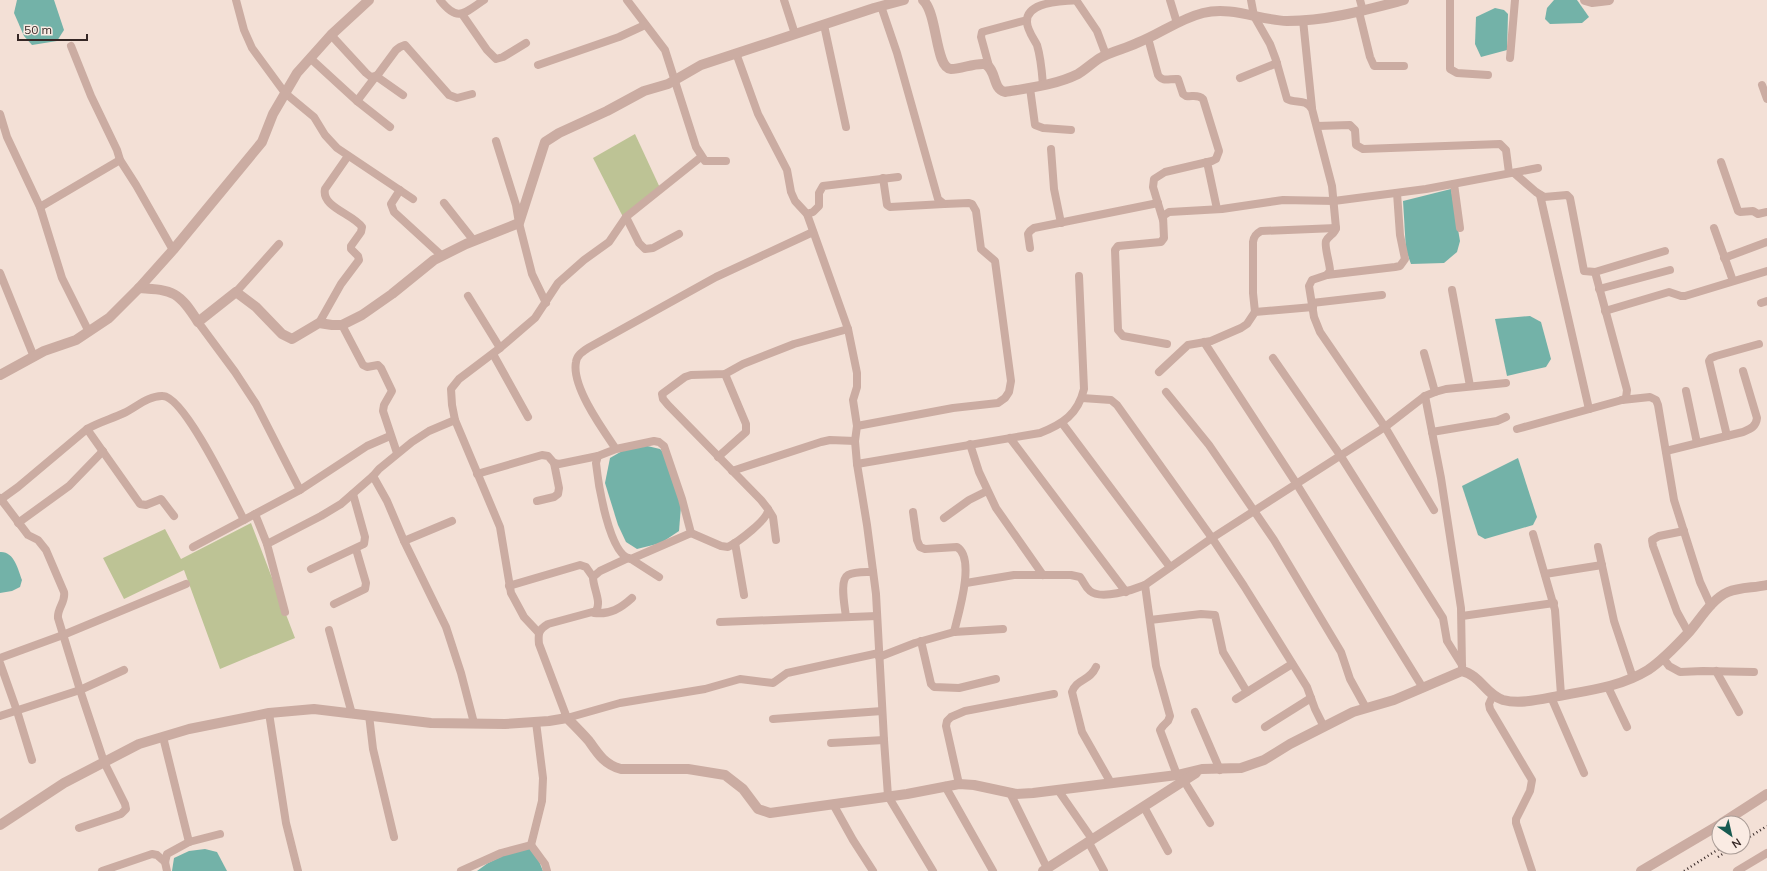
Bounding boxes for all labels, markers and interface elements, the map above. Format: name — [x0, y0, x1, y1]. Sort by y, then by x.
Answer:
scale bar — [18, 16, 87, 42]
text: 50 m — [24, 22, 52, 37]
north arrow — [1711, 815, 1751, 855]
text: N — [1729, 835, 1744, 851]

